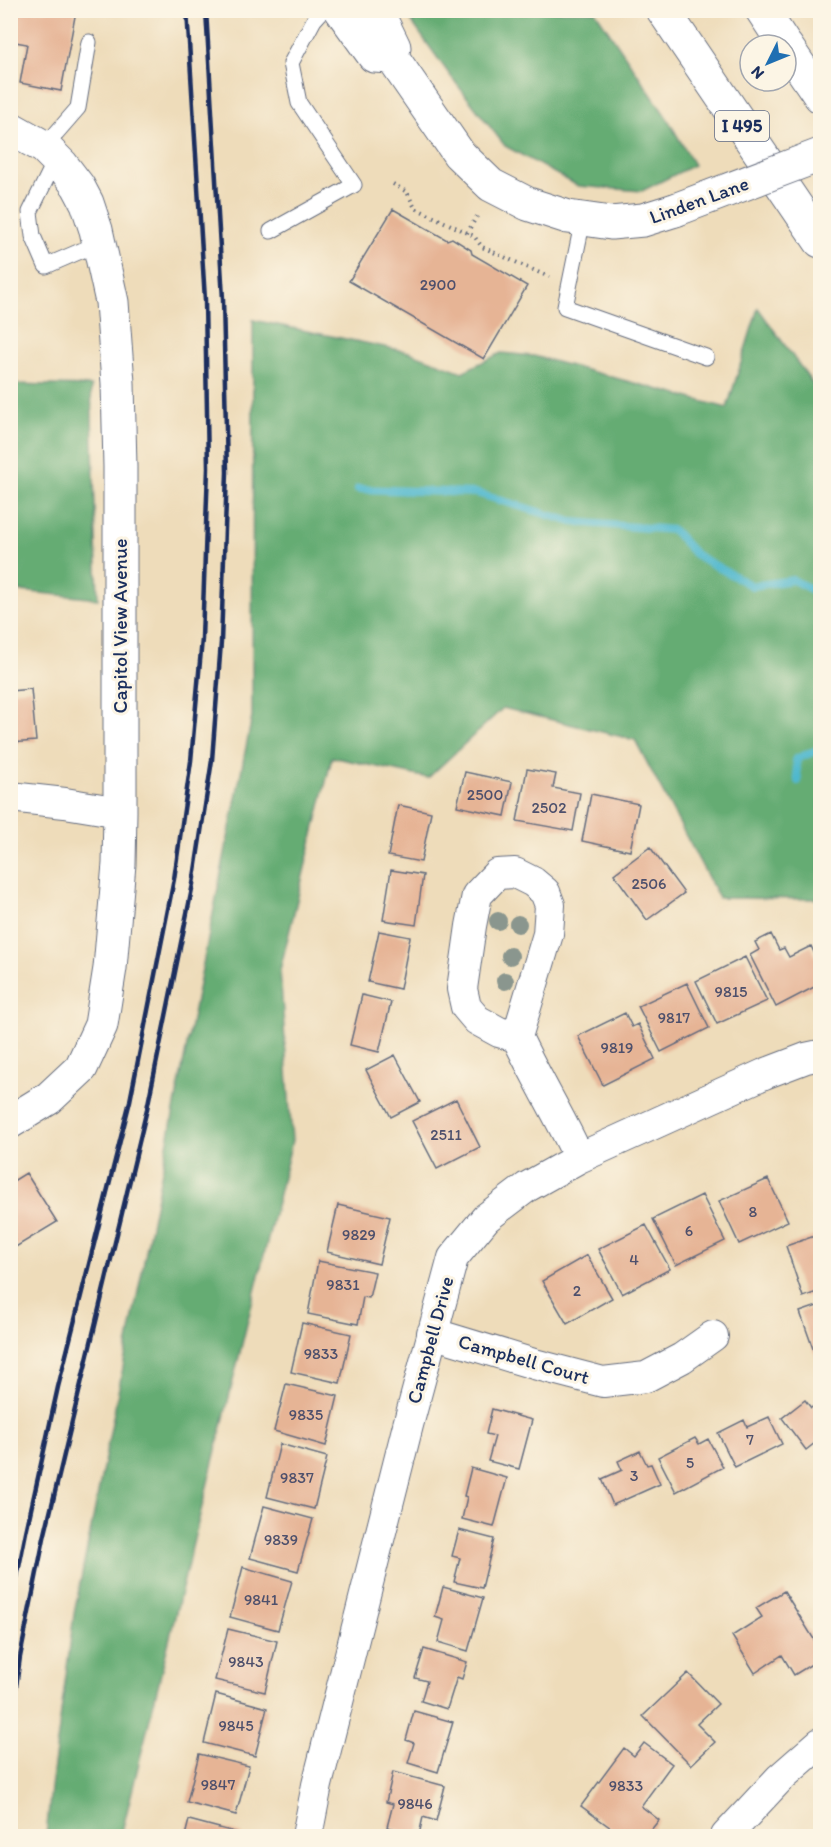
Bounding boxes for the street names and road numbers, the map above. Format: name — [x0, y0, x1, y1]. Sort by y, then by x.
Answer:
road number: I 495 — [715, 111, 769, 141]
street label: Linden Lane — [646, 171, 752, 229]
street label: Capitol View Avenue — [108, 539, 132, 713]
street label: Campbell Drive — [401, 1274, 459, 1406]
street label: Campbell Court — [456, 1329, 592, 1389]

